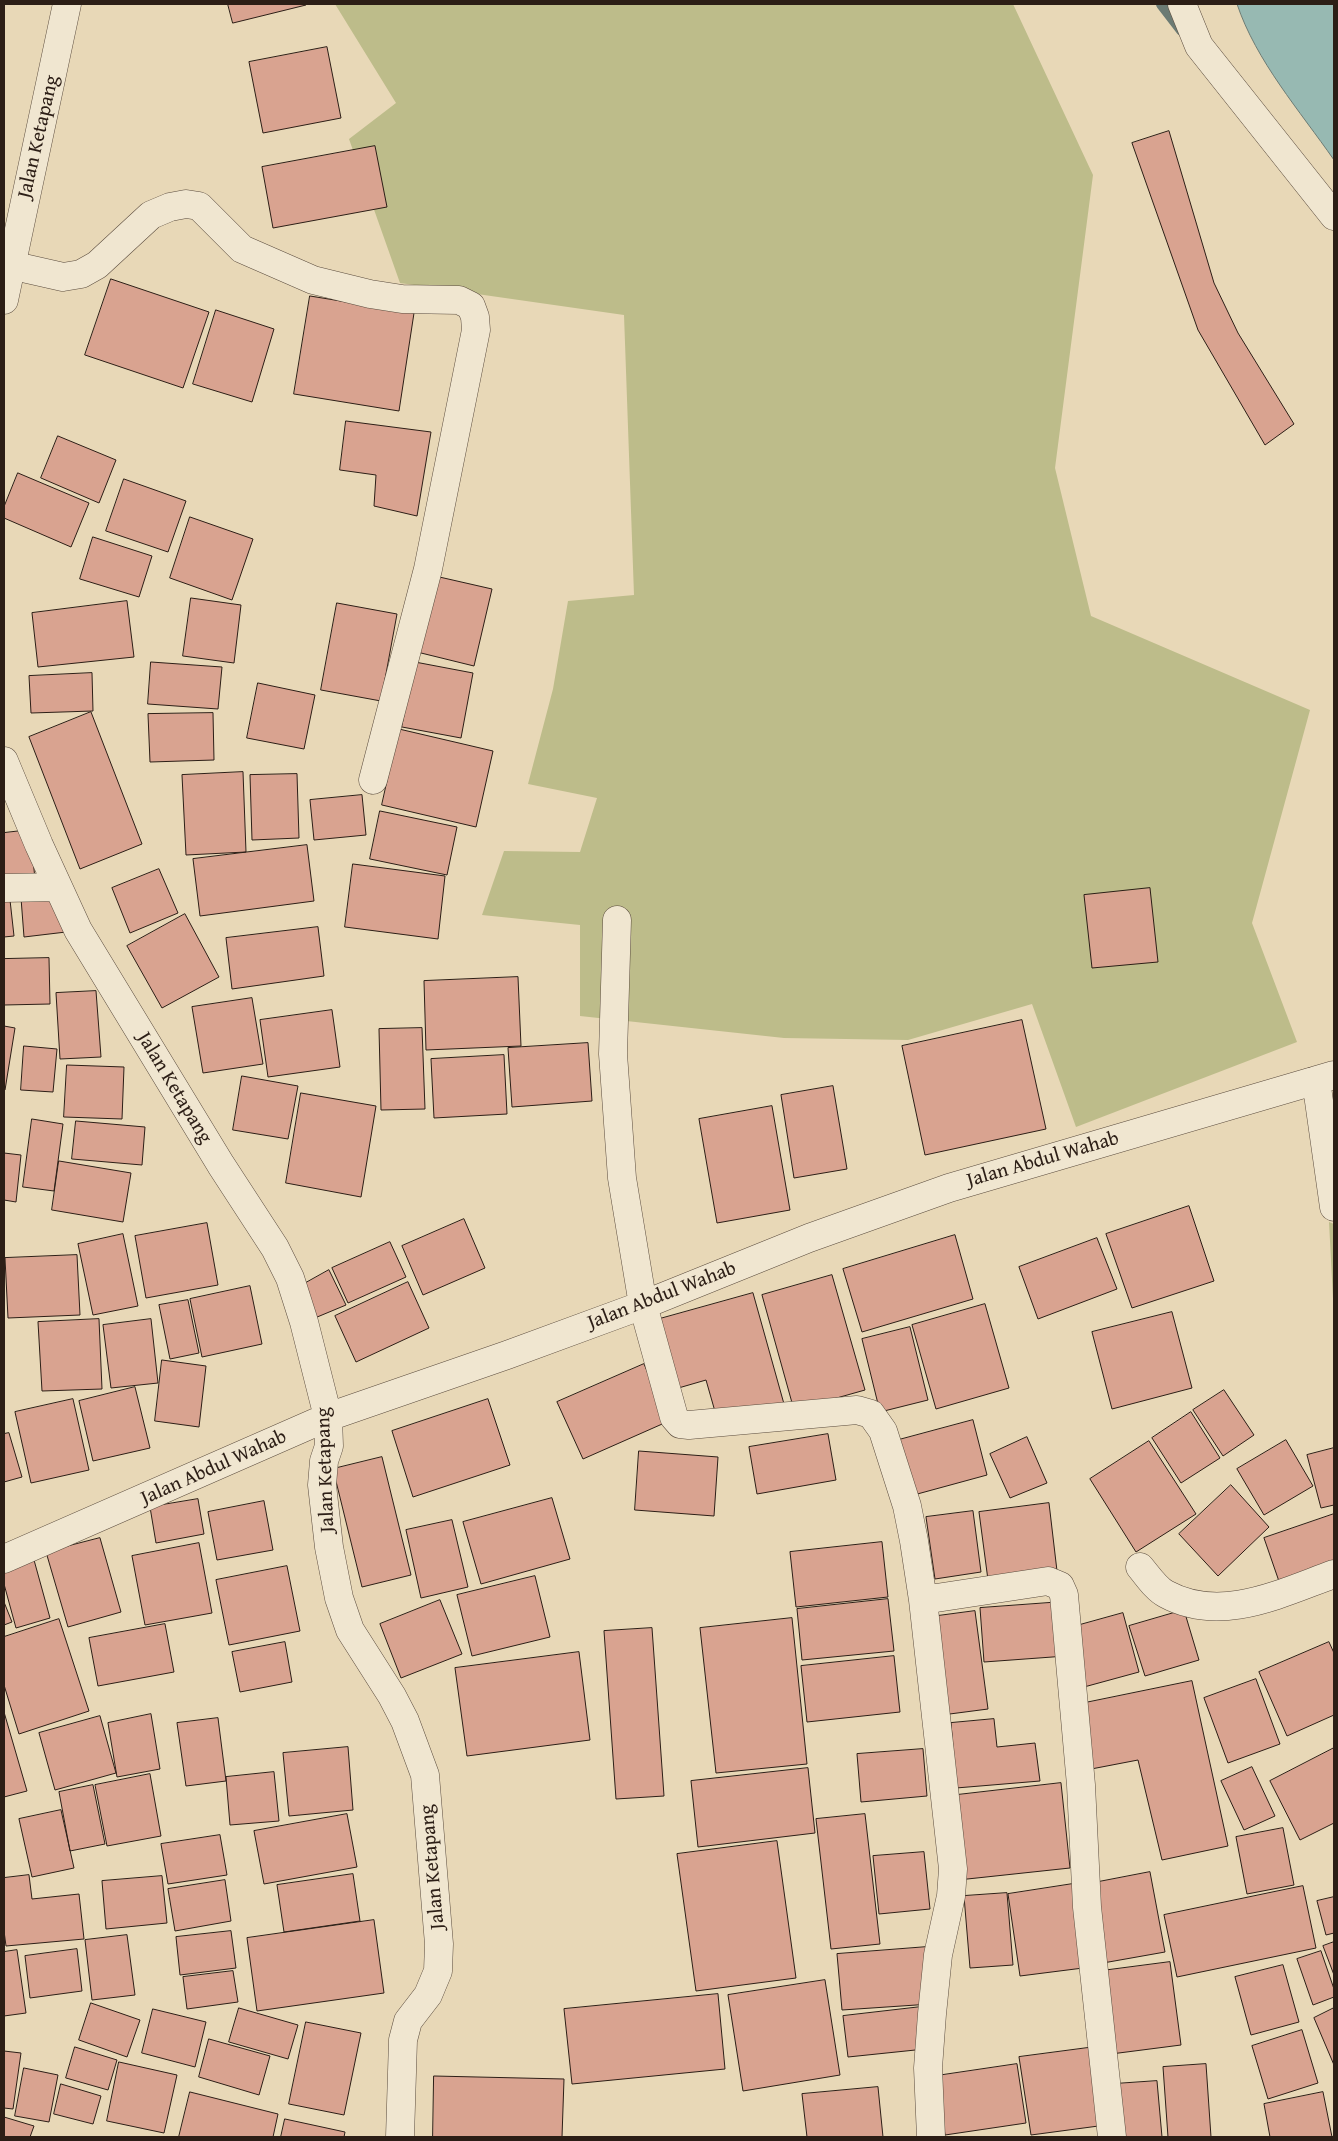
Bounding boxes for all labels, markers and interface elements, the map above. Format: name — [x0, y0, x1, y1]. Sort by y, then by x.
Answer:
street label: Jalan Ketapang — [13, 73, 65, 201]
street label: Jalan Ketapang — [131, 1028, 217, 1148]
street label: Jalan Abdul Wahab — [964, 1127, 1122, 1193]
street label: Jalan Abdul Wahab — [584, 1257, 740, 1335]
street label: Jalan Ketapang — [312, 1407, 340, 1533]
street label: Jalan Abdul Wahab — [137, 1425, 291, 1511]
street label: Jalan Ketapang — [416, 1803, 450, 1931]

